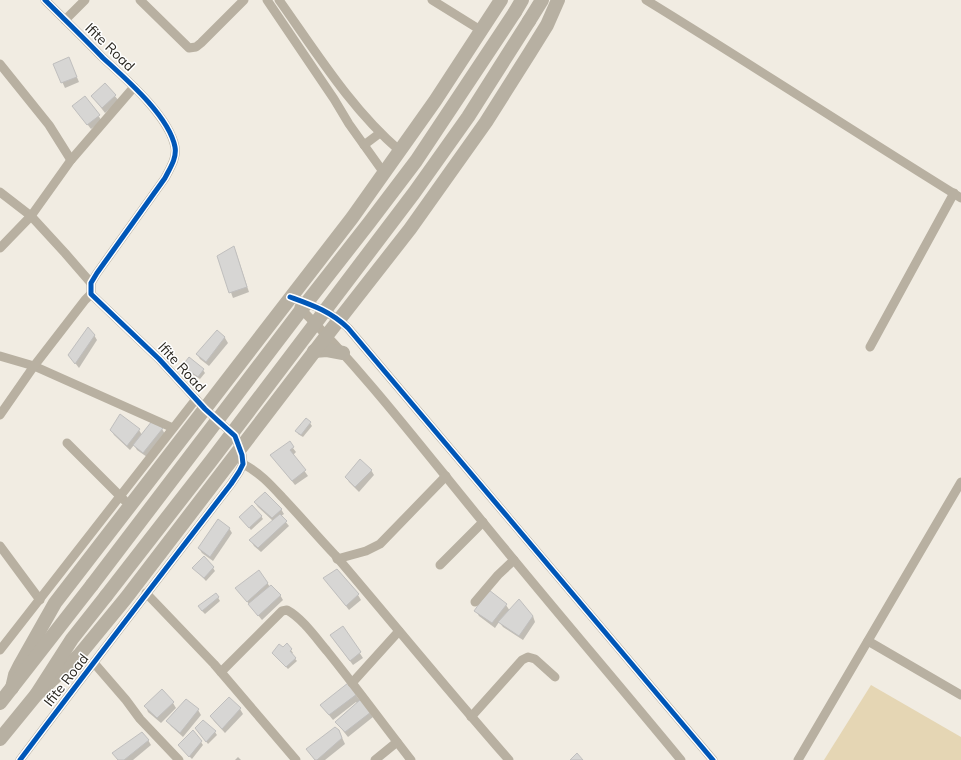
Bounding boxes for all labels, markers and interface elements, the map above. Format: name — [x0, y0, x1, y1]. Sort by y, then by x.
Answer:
street label: Ifite Road — [81, 19, 139, 75]
street label: Ifite Road — [154, 338, 210, 396]
street label: Ifite Road — [40, 650, 92, 710]

